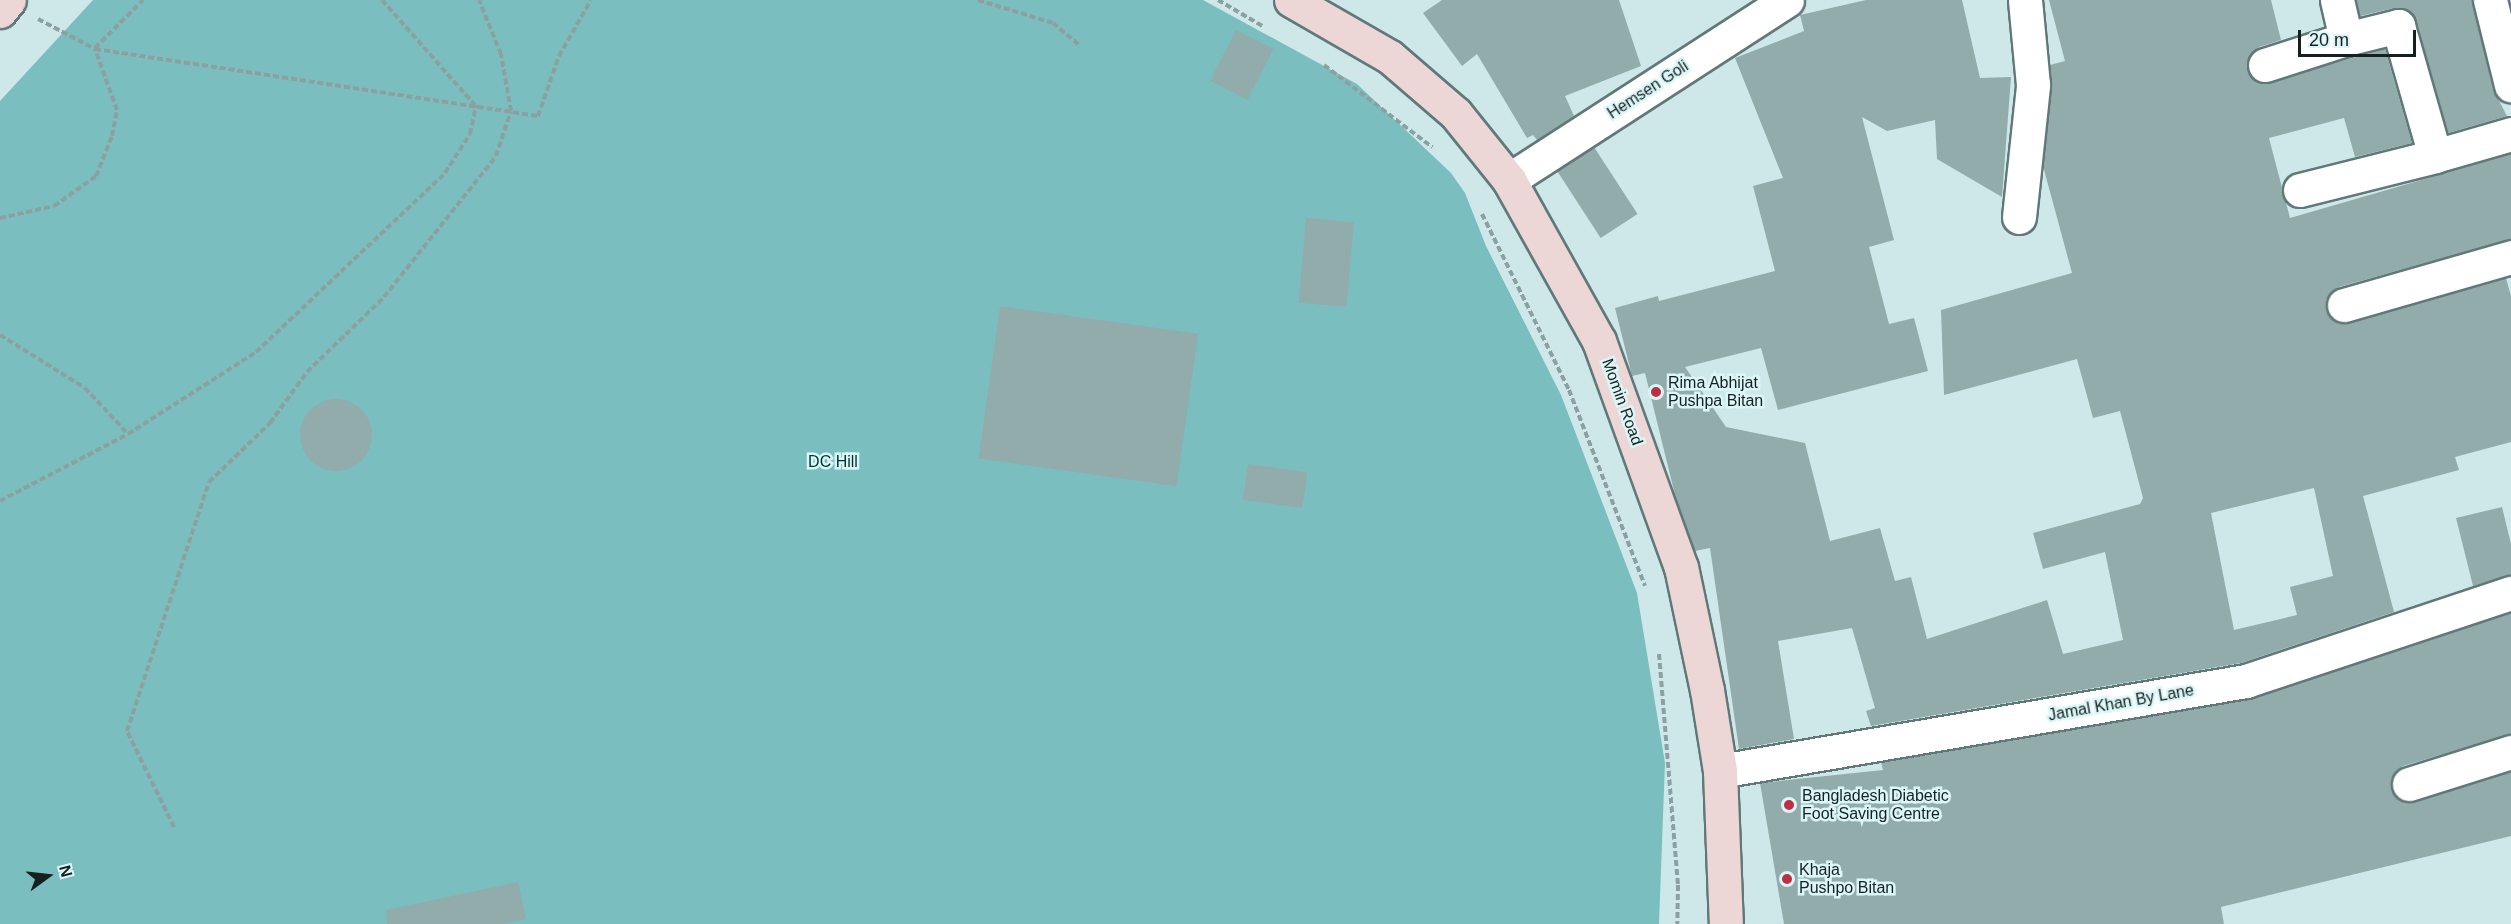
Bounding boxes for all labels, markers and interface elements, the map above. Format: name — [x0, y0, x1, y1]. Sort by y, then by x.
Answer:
scale bar — [2301, 18, 2420, 56]
text: 20 m — [2309, 30, 2349, 50]
street label: Hemsen Goli — [1604, 57, 1692, 123]
street label: Momin Road — [1597, 356, 1647, 448]
place label: Rima Abhijat Pushpa Bitan — [1668, 373, 1763, 411]
marker: Rima Abhijat Pushpa Bitan — [1649, 385, 1663, 399]
park label: DC Hill — [808, 452, 858, 472]
street label: Jamal Khan By Lane — [2047, 681, 2195, 725]
place label: Bangladesh Diabetic Foot Saving Centre — [1802, 786, 1949, 824]
marker: Bangladesh Diabetic Foot Saving Centre — [1780, 796, 1798, 814]
north arrow — [18, 846, 78, 906]
place label: Khaja Pushpo Bitan — [1799, 860, 1894, 898]
text: N — [56, 863, 76, 879]
marker: Khaja Pushpo Bitan — [1780, 872, 1794, 886]

